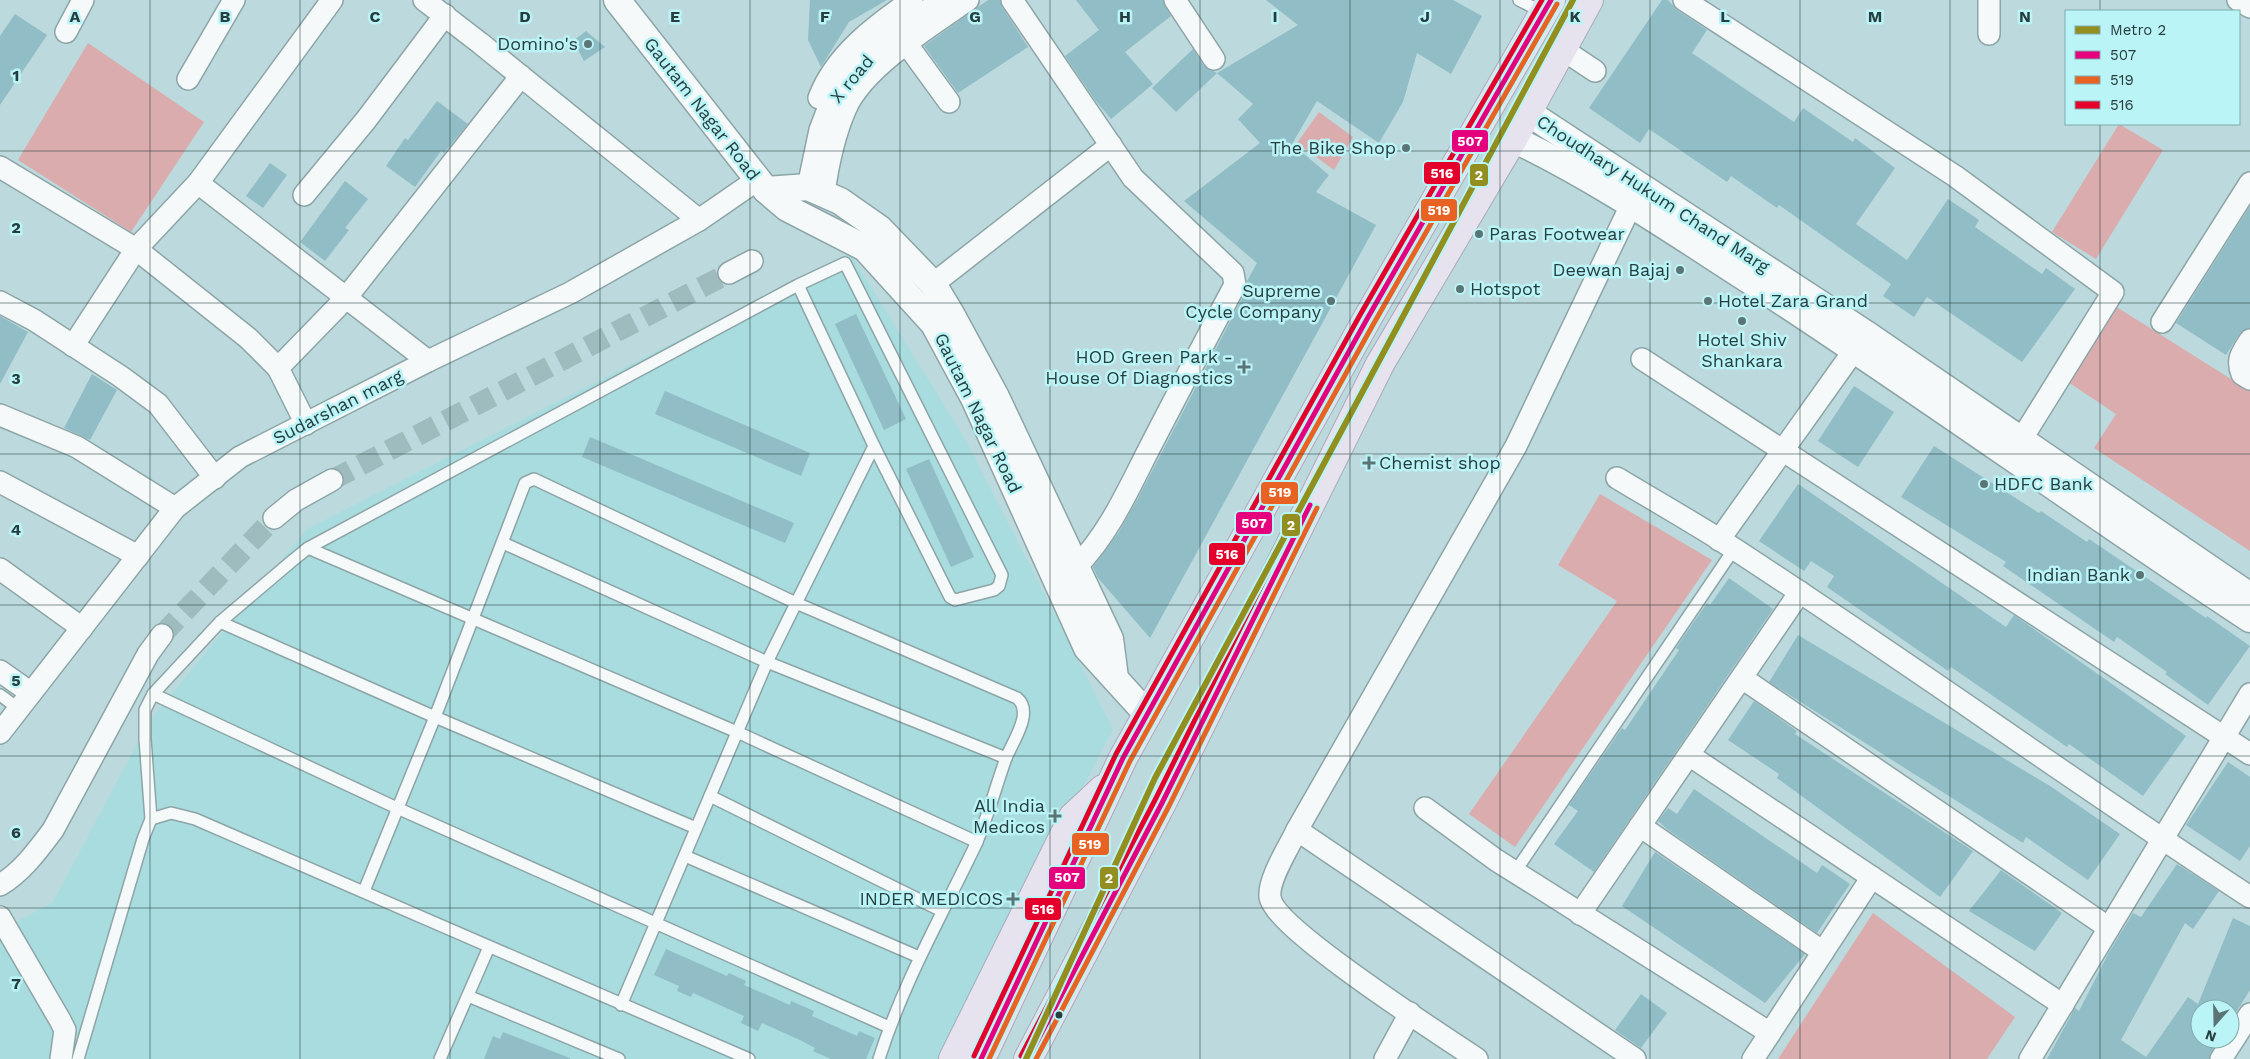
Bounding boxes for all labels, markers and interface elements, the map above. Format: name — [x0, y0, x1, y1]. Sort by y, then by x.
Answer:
text: A — [70, 7, 81, 26]
text: B — [220, 7, 231, 26]
text: C — [370, 7, 381, 26]
text: D — [519, 7, 531, 26]
text: E — [670, 7, 680, 26]
text: F — [820, 7, 830, 26]
text: G — [969, 7, 981, 26]
text: H — [1119, 7, 1131, 26]
text: I — [1272, 7, 1278, 26]
text: J — [1420, 7, 1430, 26]
text: K — [1569, 7, 1581, 26]
text: L — [1720, 7, 1730, 26]
text: M — [1868, 7, 1882, 26]
text: N — [2019, 7, 2031, 26]
legend — [2065, 10, 2240, 125]
text: Metro 2 — [2110, 21, 2166, 39]
place label: Domino's — [497, 33, 578, 54]
street label: Gautam Nagar Road — [640, 33, 765, 184]
marker: Domino's — [582, 38, 594, 50]
text: 507 — [2110, 46, 2136, 64]
street label: X road — [826, 50, 878, 107]
text: 1 — [13, 66, 19, 85]
text: 519 — [2110, 71, 2134, 89]
text: 516 — [2110, 96, 2134, 114]
street label: Choudhary Hukum Chand Marg — [1533, 110, 1774, 277]
line badge: 507 — [1451, 129, 1489, 153]
text: 507 — [1457, 133, 1483, 149]
place label: The Bike Shop — [1270, 137, 1396, 158]
marker: The Bike Shop — [1400, 142, 1412, 154]
line badge: 516 — [1423, 161, 1461, 185]
line badge: 2 — [1469, 163, 1489, 187]
text: 516 — [1431, 165, 1454, 181]
text: 2 — [1475, 167, 1483, 183]
line badge: 519 — [1420, 198, 1458, 222]
text: 519 — [1428, 202, 1450, 218]
text: 2 — [11, 218, 21, 237]
place label: Paras Footwear — [1489, 223, 1625, 244]
marker: Paras Footwear — [1473, 228, 1485, 240]
place label: Deewan Bajaj — [1552, 259, 1670, 280]
marker: Deewan Bajaj — [1674, 264, 1686, 276]
place label: Hotspot — [1470, 278, 1541, 299]
place label: Supreme Cycle Company — [1185, 280, 1322, 322]
marker: Hotspot — [1454, 283, 1466, 295]
place label: Hotel Zara Grand — [1718, 290, 1868, 311]
marker: Supreme Cycle Company — [1325, 295, 1337, 307]
marker: Hotel Zara Grand — [1702, 295, 1714, 307]
marker: Hotel Shiv Shankara — [1736, 315, 1748, 327]
street label: Gautam Nagar Road — [931, 329, 1026, 496]
place label: Hotel Shiv Shankara — [1697, 329, 1787, 371]
place label: HOD Green Park - House Of Diagnostics — [1045, 346, 1233, 388]
marker: HOD Green Park - House Of Diagnostics — [1237, 360, 1251, 374]
street label: Sudarshan marg — [269, 365, 407, 448]
text: 3 — [11, 369, 21, 388]
place label: Chemist shop — [1379, 452, 1501, 473]
marker: Chemist shop — [1363, 457, 1375, 469]
place label: HDFC Bank — [1994, 473, 2093, 494]
marker: HDFC Bank — [1978, 478, 1990, 490]
line badge: 519 — [1260, 481, 1299, 505]
text: 519 — [1269, 484, 1291, 500]
line badge: 507 — [1235, 511, 1273, 535]
line badge: 2 — [1281, 513, 1301, 537]
text: 507 — [1241, 515, 1267, 531]
text: 2 — [1287, 517, 1295, 533]
text: 4 — [11, 520, 21, 539]
line badge: 516 — [1208, 542, 1246, 566]
text: 516 — [1216, 546, 1239, 562]
place label: Indian Bank — [2027, 564, 2130, 585]
marker: Indian Bank — [2134, 569, 2146, 581]
text: 5 — [11, 671, 21, 690]
place label: All India Medicos — [973, 795, 1045, 837]
marker: All India Medicos — [1049, 810, 1061, 822]
text: 6 — [11, 823, 21, 842]
line badge: 519 — [1071, 832, 1110, 856]
text: 519 — [1079, 836, 1101, 852]
line badge: 507 — [1048, 866, 1086, 890]
line badge: 2 — [1099, 866, 1119, 890]
text: 507 — [1054, 869, 1080, 885]
text: 2 — [1105, 870, 1113, 886]
place label: INDER MEDICOS — [859, 888, 1003, 909]
marker: INDER MEDICOS — [1007, 893, 1019, 905]
line badge: 516 — [1024, 897, 1062, 921]
text: 516 — [1032, 901, 1055, 917]
text: 7 — [11, 974, 21, 993]
north arrow — [2190, 999, 2240, 1049]
unlabelled marker — [1054, 1010, 1064, 1020]
text: N — [2203, 1027, 2218, 1046]

